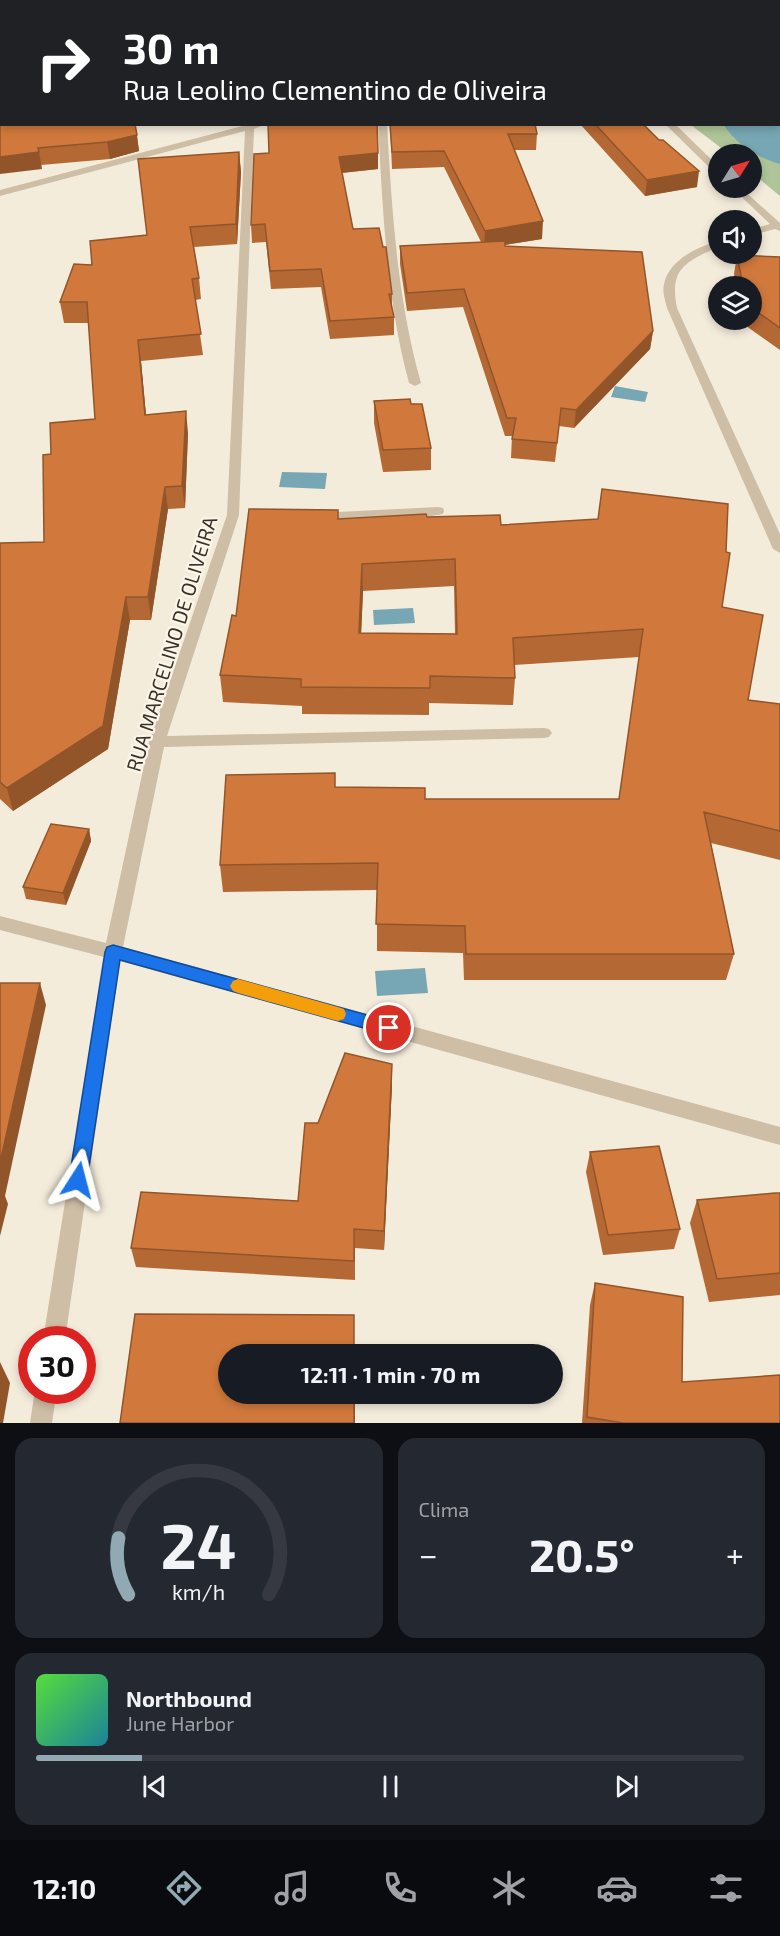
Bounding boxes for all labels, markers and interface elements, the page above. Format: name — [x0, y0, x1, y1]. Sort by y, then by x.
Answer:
text: 30 m — [123, 22, 219, 72]
icon: right — [24, 24, 102, 102]
text: Rua Leolino Clementino de Oliveira — [123, 73, 547, 105]
north arrow — [708, 144, 762, 198]
map controls — [708, 144, 762, 330]
button: sound — [708, 210, 762, 264]
button: layers — [708, 276, 762, 330]
street label: RUA MARCELINO DE OLIVEIRA — [121, 513, 222, 774]
pin — [363, 1002, 414, 1053]
icon: arrive — [372, 1011, 405, 1044]
position arrow — [46, 1148, 110, 1212]
speed limit sign: 30 — [18, 1326, 96, 1404]
text: 12:11 · 1 min · 70 m — [301, 1361, 480, 1387]
text: Clima — [419, 1497, 469, 1521]
text: 24 — [161, 1507, 237, 1582]
text: 20.5° — [529, 1527, 635, 1581]
text: − — [419, 1534, 438, 1574]
text: + — [726, 1534, 744, 1574]
text: km/h — [172, 1579, 225, 1604]
text: Northbound — [126, 1685, 252, 1711]
text: June Harbor — [126, 1711, 234, 1735]
icon: previous — [138, 1770, 171, 1803]
icon: pause — [374, 1770, 407, 1803]
icon: next — [610, 1770, 643, 1803]
icon: directions — [163, 1867, 205, 1909]
icon: music — [271, 1867, 313, 1909]
icon: phone — [379, 1867, 421, 1909]
icon: climate — [488, 1867, 530, 1909]
icon: car — [596, 1867, 638, 1909]
icon: filters — [705, 1867, 747, 1909]
text: 12:10 — [33, 1872, 96, 1904]

